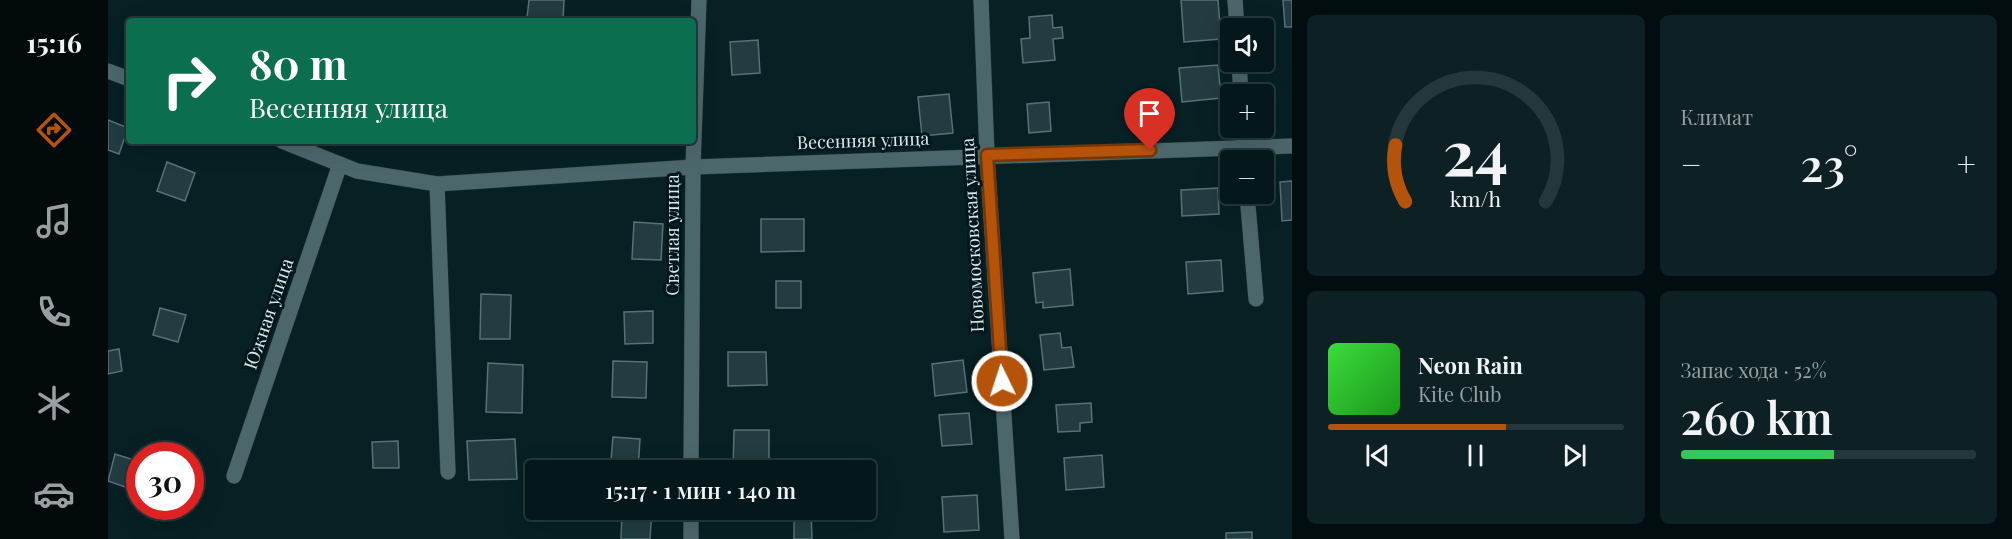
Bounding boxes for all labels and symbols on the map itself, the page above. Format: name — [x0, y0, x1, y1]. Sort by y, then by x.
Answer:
pin — [1124, 88, 1175, 150]
street label: Весенняя улица — [796, 126, 930, 154]
street label: Новомосковская улица — [955, 137, 989, 333]
street label: Светлая улица — [660, 174, 684, 296]
street label: Южная улица — [238, 255, 298, 372]
position arrow — [970, 349, 1034, 413]
speed limit sign: 30 — [126, 442, 204, 520]

